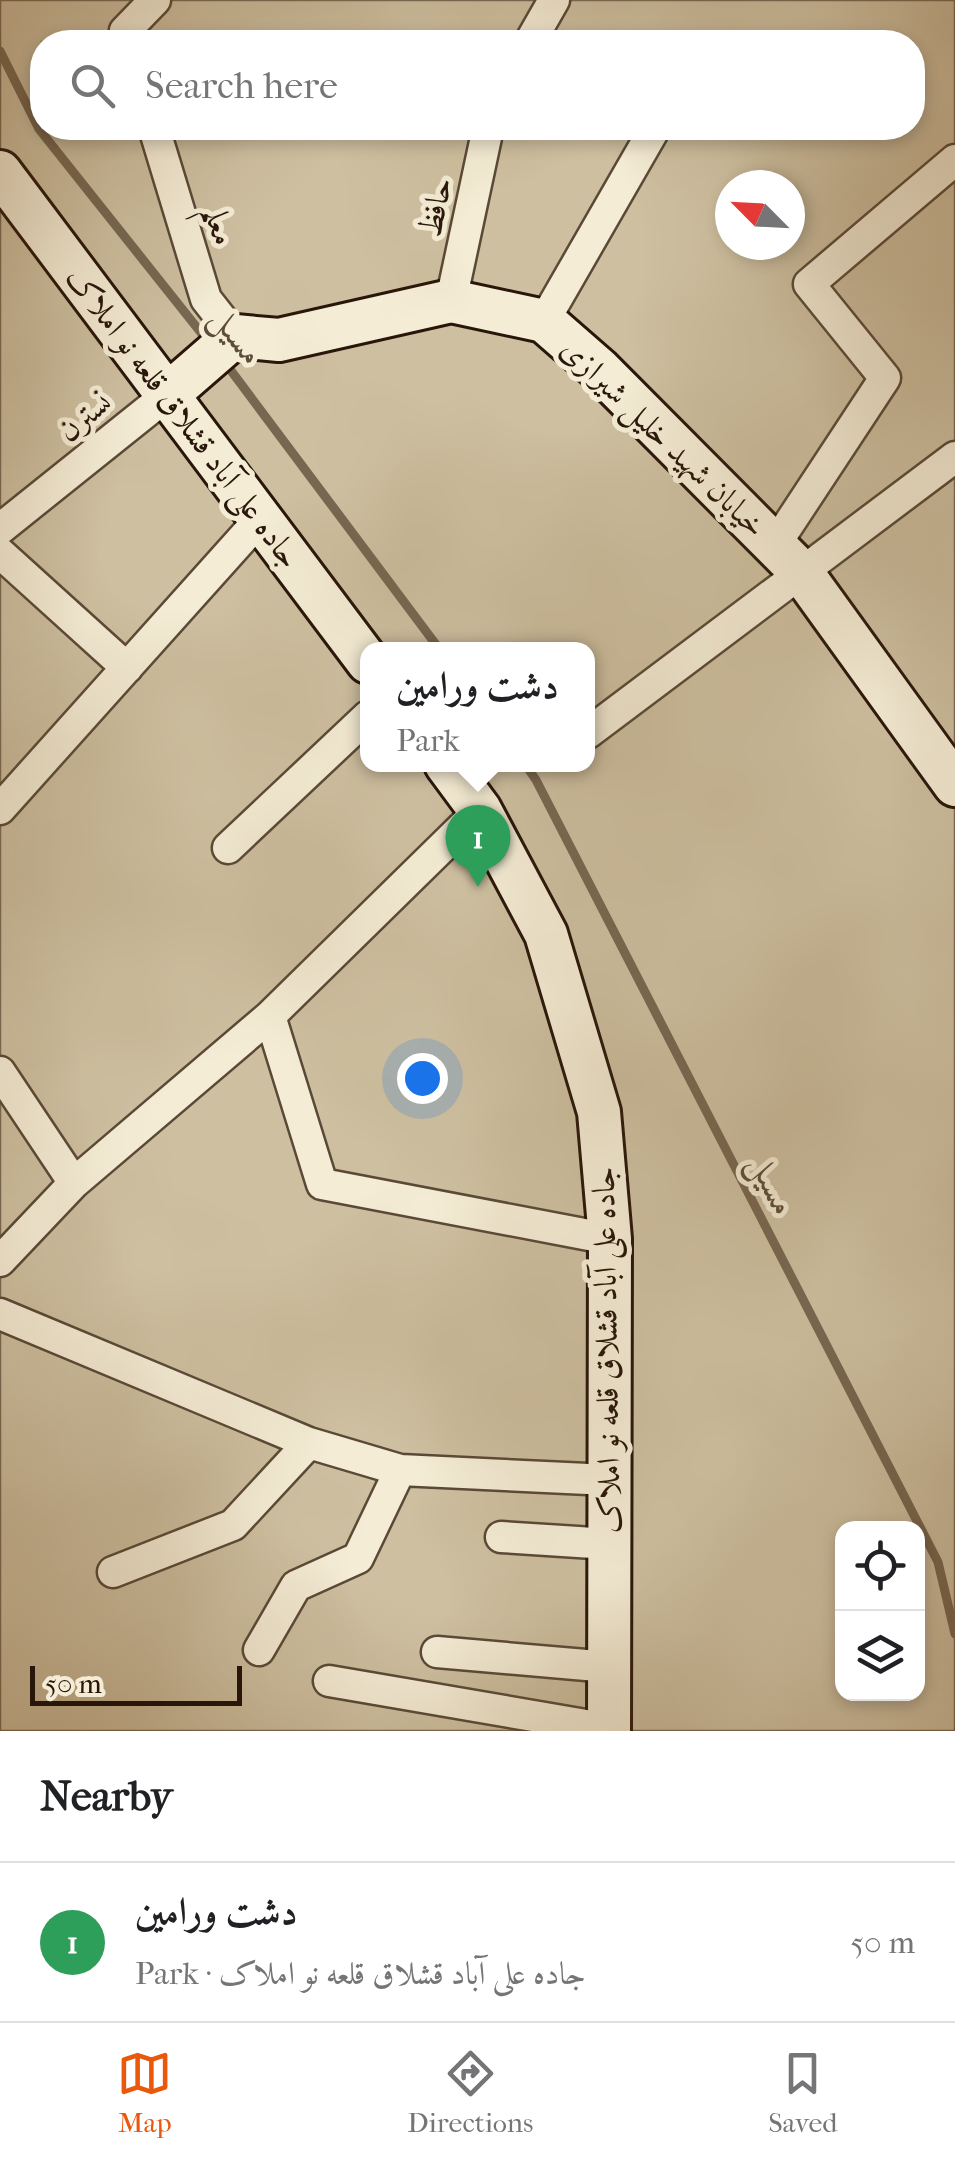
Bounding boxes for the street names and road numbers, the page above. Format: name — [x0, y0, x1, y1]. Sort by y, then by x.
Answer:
street label: حافظ — [411, 174, 460, 240]
street label: معلم — [184, 201, 243, 253]
street label: جاده علی آباد قشلاق قلعه نو املاک — [54, 259, 310, 578]
street label: خیابان شهید خلیل شیرازی — [551, 330, 774, 548]
street label: نسترن — [50, 384, 119, 449]
street label: جاده علی آباد قشلاق قلعه نو املاک — [584, 1166, 633, 1534]

